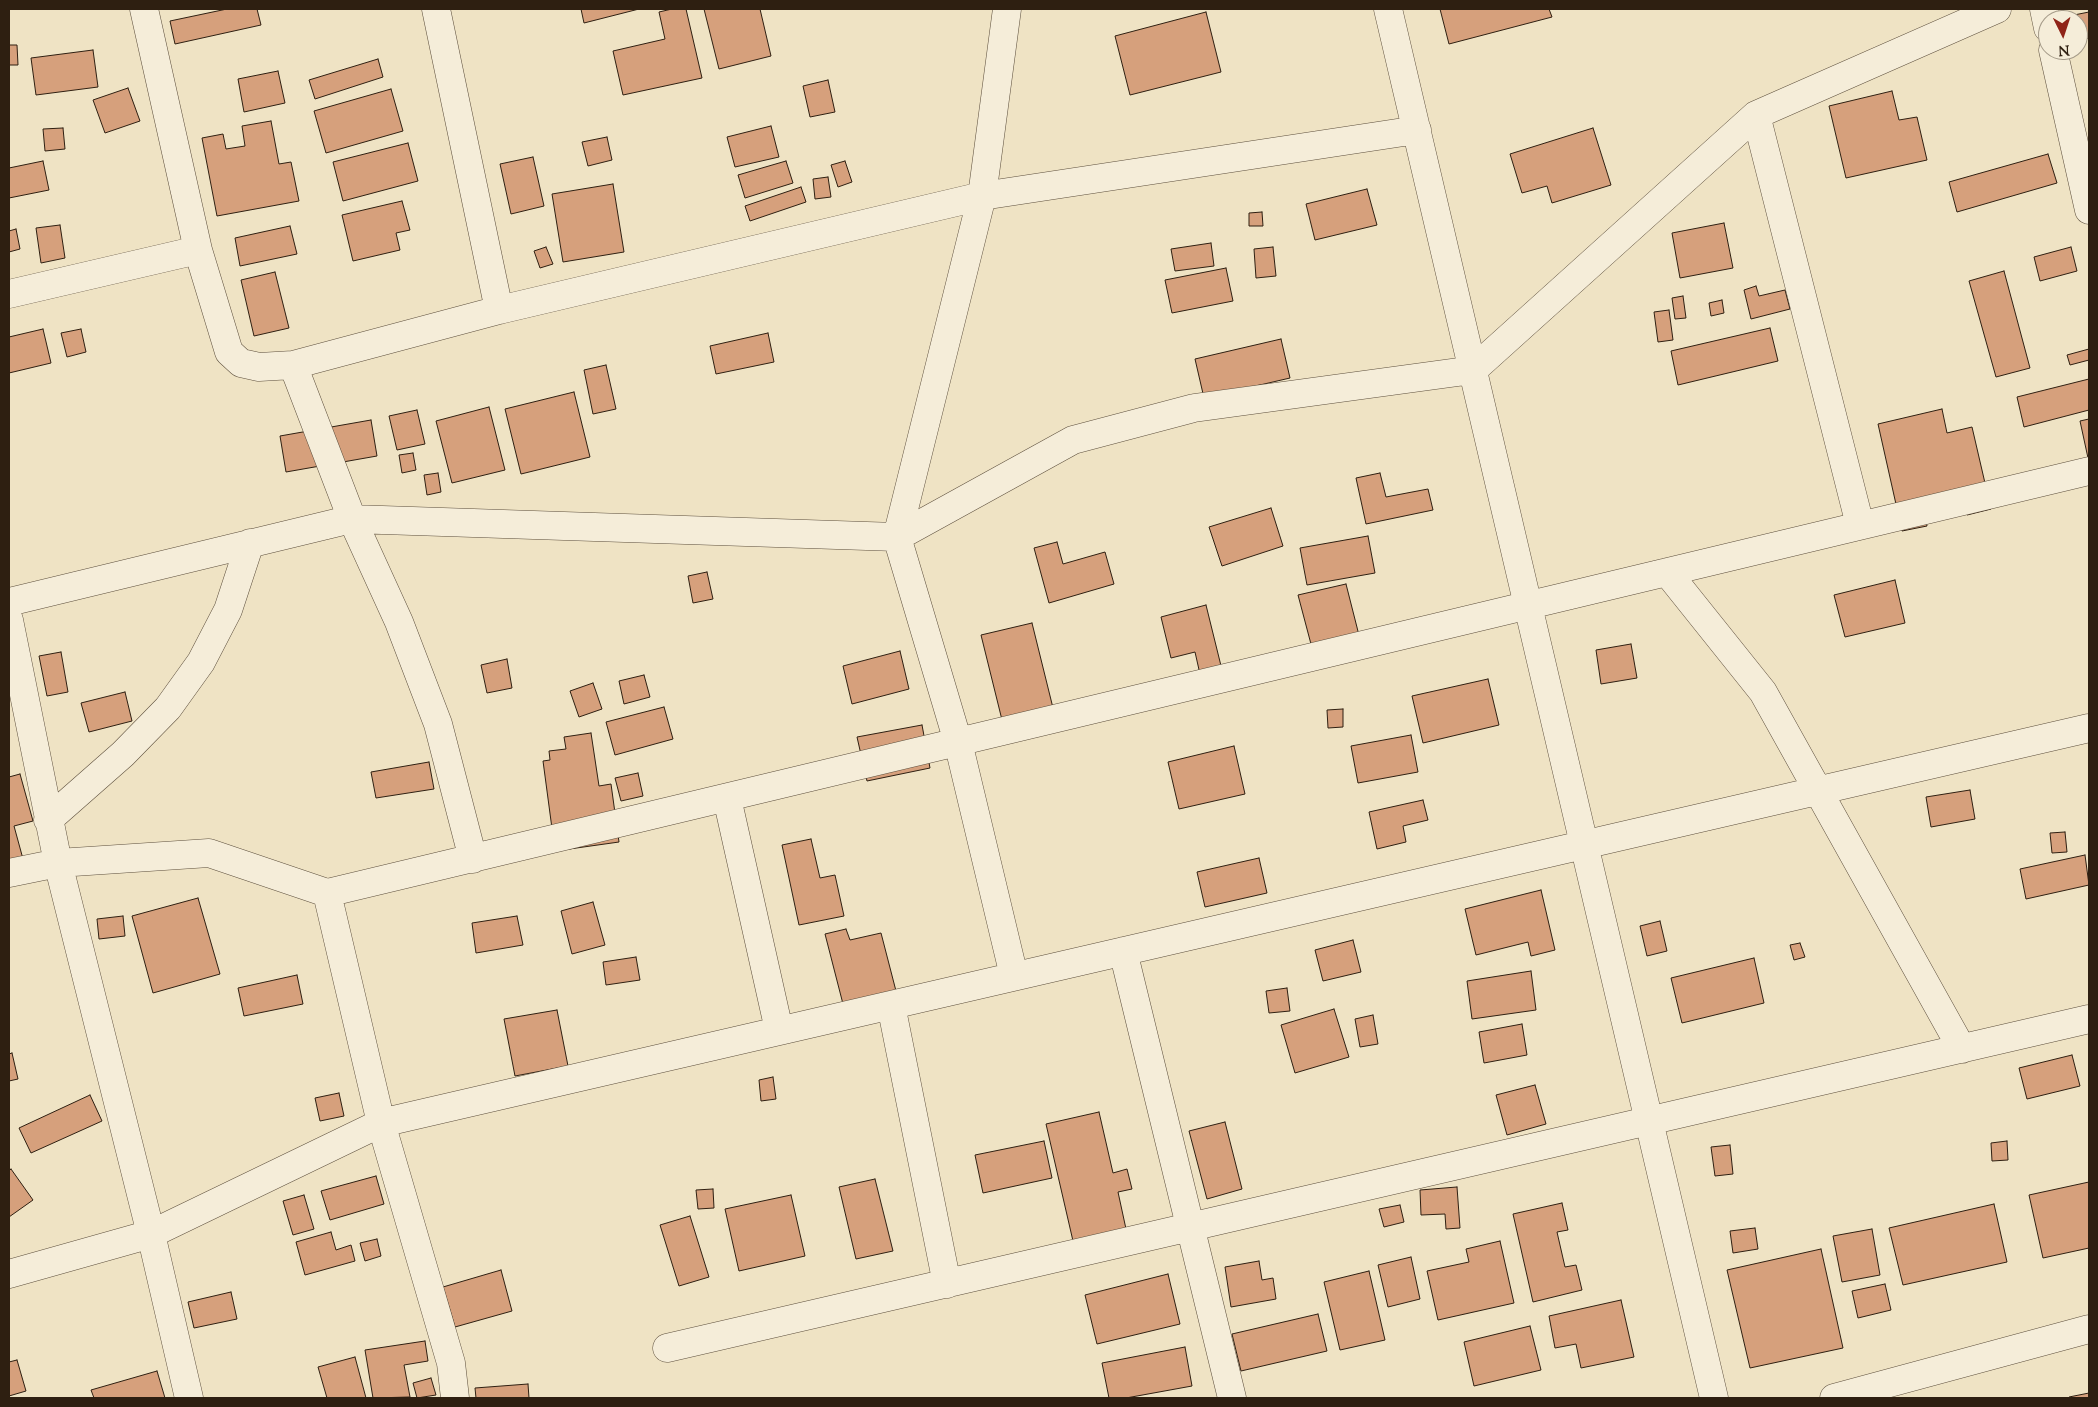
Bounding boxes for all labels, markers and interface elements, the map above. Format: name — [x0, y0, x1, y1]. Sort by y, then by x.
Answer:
north arrow — [2038, 10, 2088, 60]
text: N — [2058, 39, 2070, 59]

